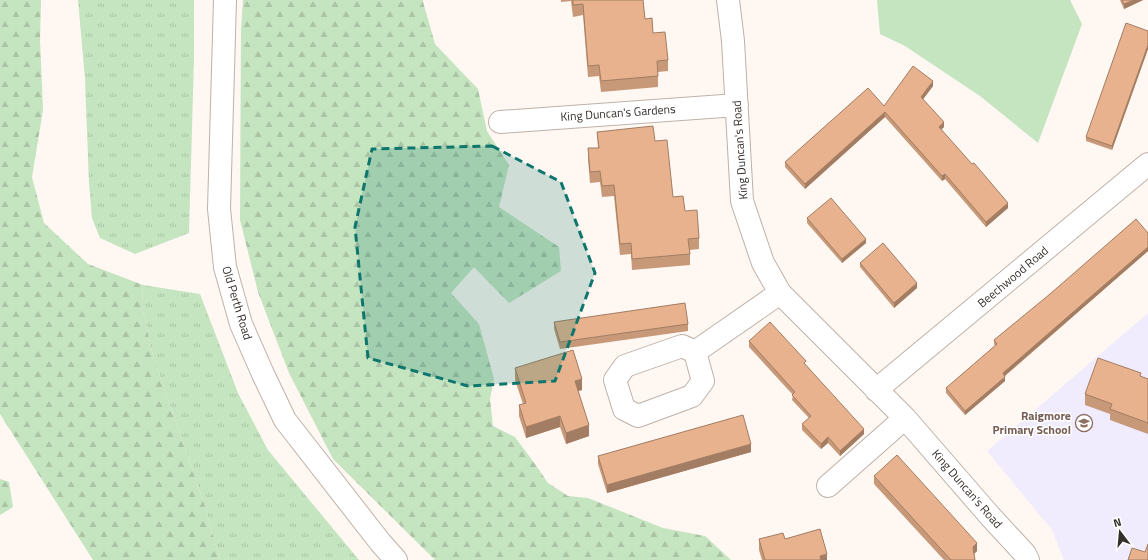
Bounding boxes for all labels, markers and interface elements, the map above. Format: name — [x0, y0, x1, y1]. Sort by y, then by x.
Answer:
street label: King Duncan's Gardens — [560, 99, 677, 126]
street label: King Duncan's Road — [727, 100, 752, 200]
street label: Beechwood Road — [973, 241, 1052, 312]
street label: Old Perth Road — [217, 264, 258, 342]
place label: Raigmore Primary School — [993, 406, 1071, 439]
school or university icon: Raigmore Primary School — [1074, 413, 1094, 433]
street label: King Duncan's Road — [928, 445, 1007, 532]
north arrow — [1100, 512, 1140, 552]
text: N — [1111, 514, 1123, 531]

